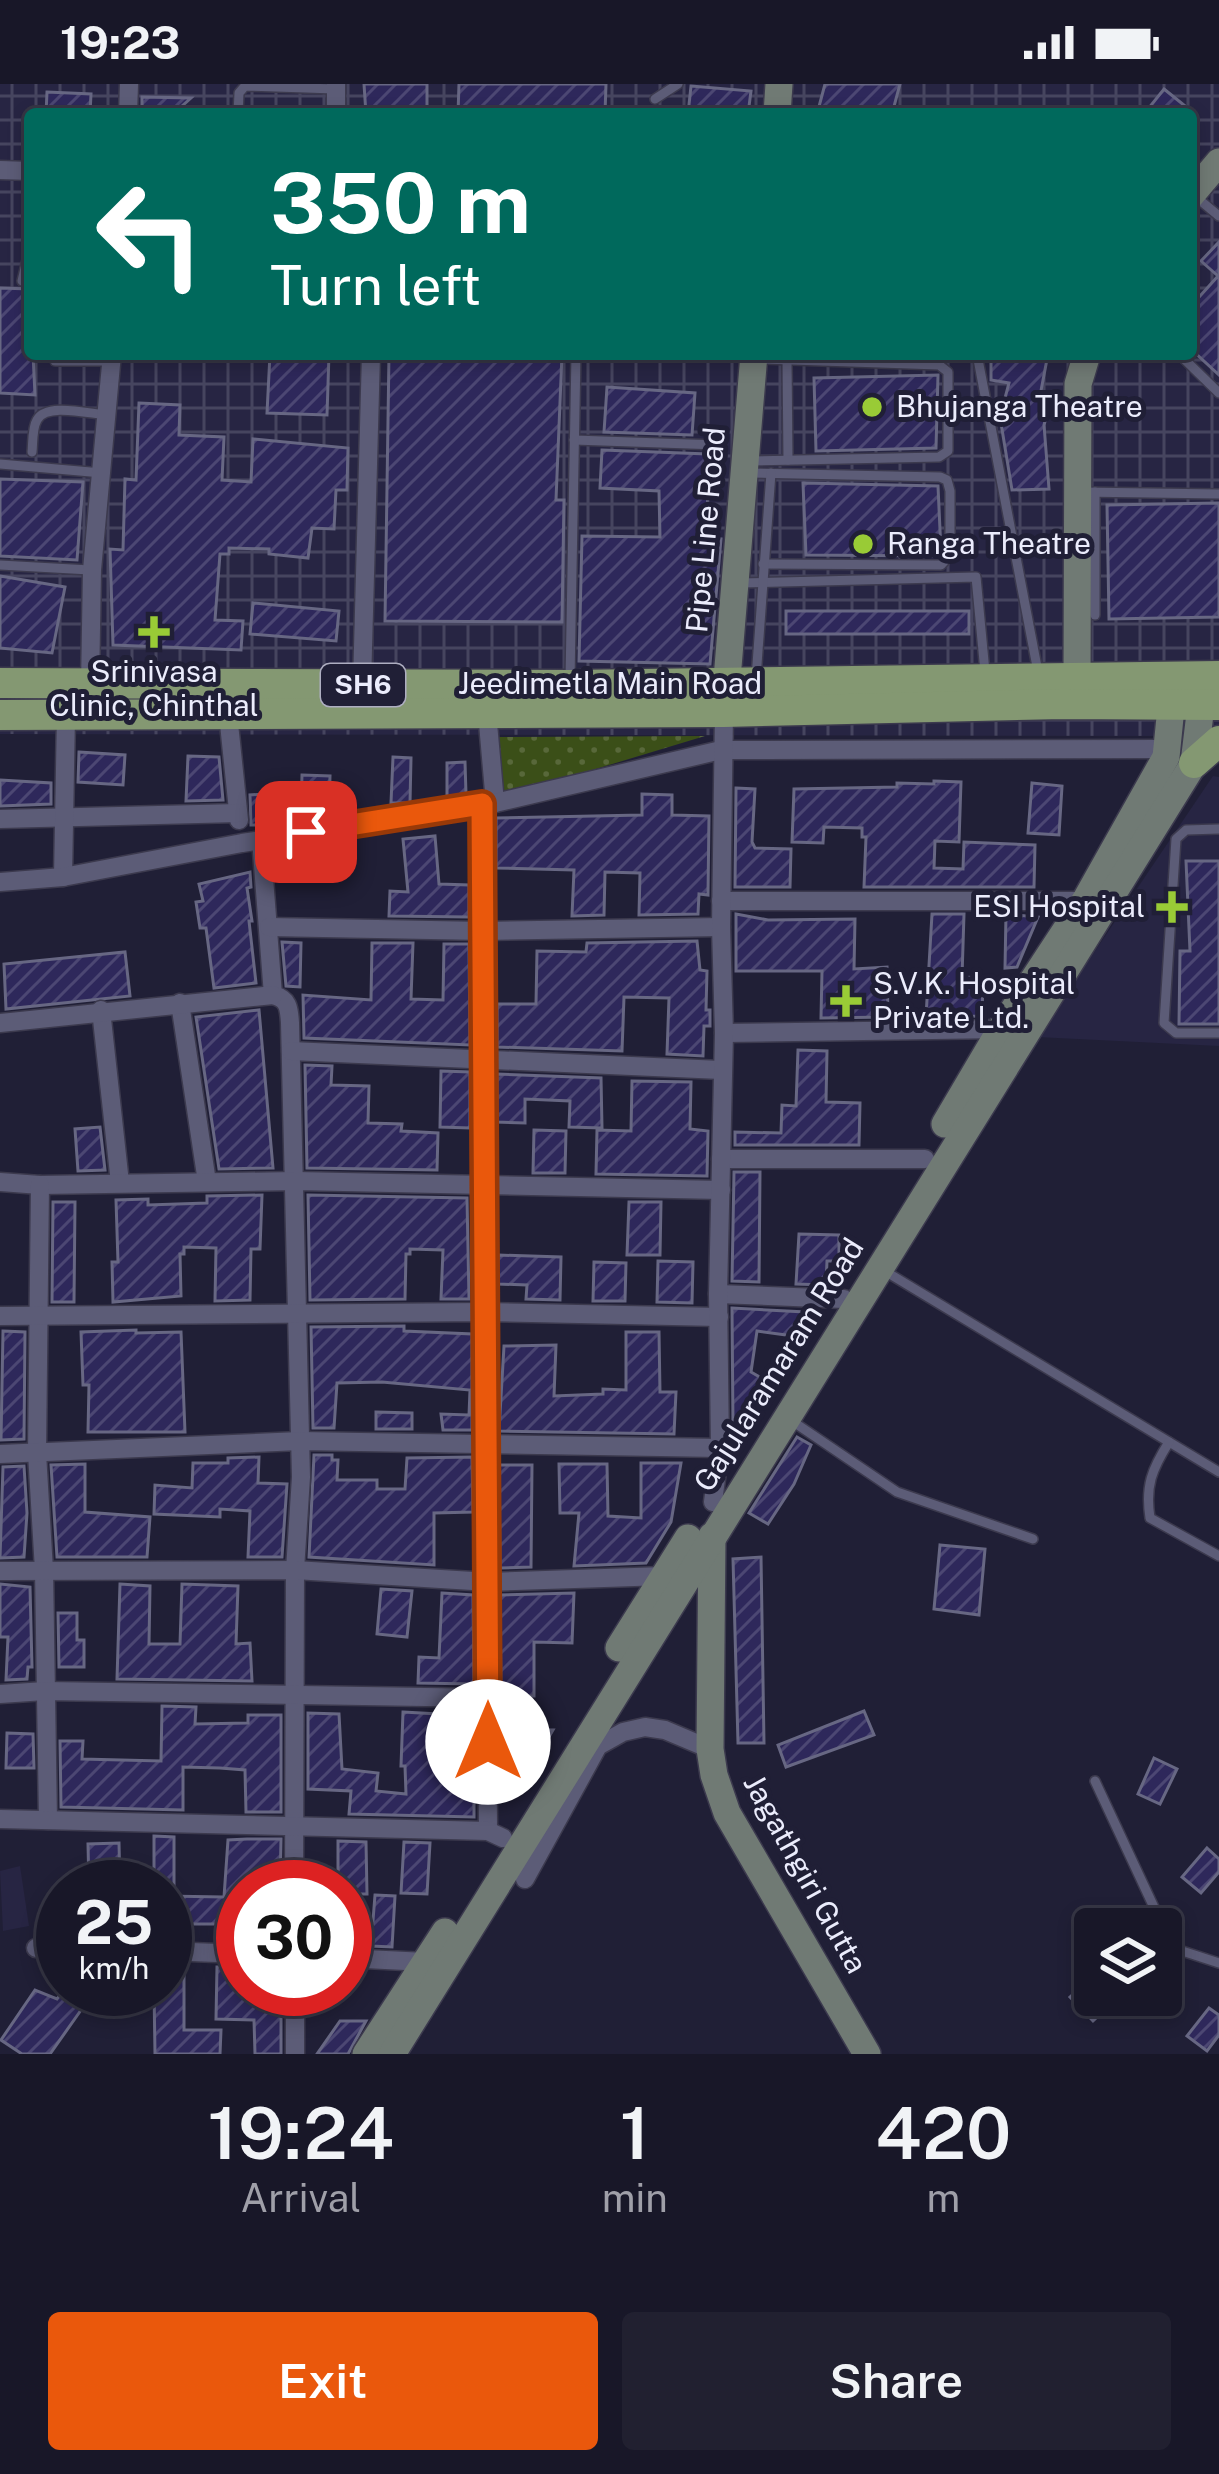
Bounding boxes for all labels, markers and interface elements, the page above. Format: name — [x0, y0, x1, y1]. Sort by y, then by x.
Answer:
text: 19:23 — [60, 16, 180, 69]
text: 350 m — [270, 153, 531, 252]
icon: left — [72, 156, 228, 312]
text: Turn left — [270, 254, 481, 317]
place label: Bhujanga Theatre — [896, 388, 1143, 424]
marker: Bhujanga Theatre — [859, 394, 885, 420]
street label: Pipe Line Road — [678, 426, 732, 634]
place label: Ranga Theatre — [887, 525, 1091, 561]
marker: Ranga Theatre — [850, 531, 876, 557]
marker: Srinivasa Clinic, Chinthal — [138, 616, 170, 648]
place label: Srinivasa Clinic, Chinthal — [49, 653, 259, 723]
road number: SH6 — [321, 664, 405, 706]
street label: Jeedimetla Main Road — [458, 665, 762, 701]
pin — [255, 781, 357, 883]
icon: arrive — [273, 799, 339, 865]
place label: ESI Hospital — [973, 888, 1145, 924]
marker: ESI Hospital — [1156, 891, 1188, 923]
place label: S.V.K. Hospital Private Ltd. — [873, 965, 1075, 1035]
marker: S.V.K. Hospital Private Ltd. — [830, 985, 862, 1017]
street label: Gajularamaram Road — [686, 1231, 871, 1498]
position arrow — [425, 1679, 551, 1805]
street label: Jagathgiri Gutta — [736, 1768, 875, 1979]
speed limit sign: 30 — [216, 1860, 372, 2016]
text: 25 — [75, 1887, 153, 1958]
map controls — [1074, 1908, 1182, 2016]
button: layers — [1074, 1908, 1182, 2016]
text: km/h — [79, 1950, 149, 1986]
text: 19:24 — [208, 2091, 394, 2175]
text: 1 — [620, 2091, 650, 2175]
text: 420 — [875, 2091, 1011, 2175]
text: Arrival — [241, 2175, 361, 2221]
text: min — [602, 2175, 668, 2221]
text: m — [927, 2175, 960, 2221]
button: Exit — [48, 2312, 598, 2450]
button: Share — [622, 2312, 1171, 2450]

